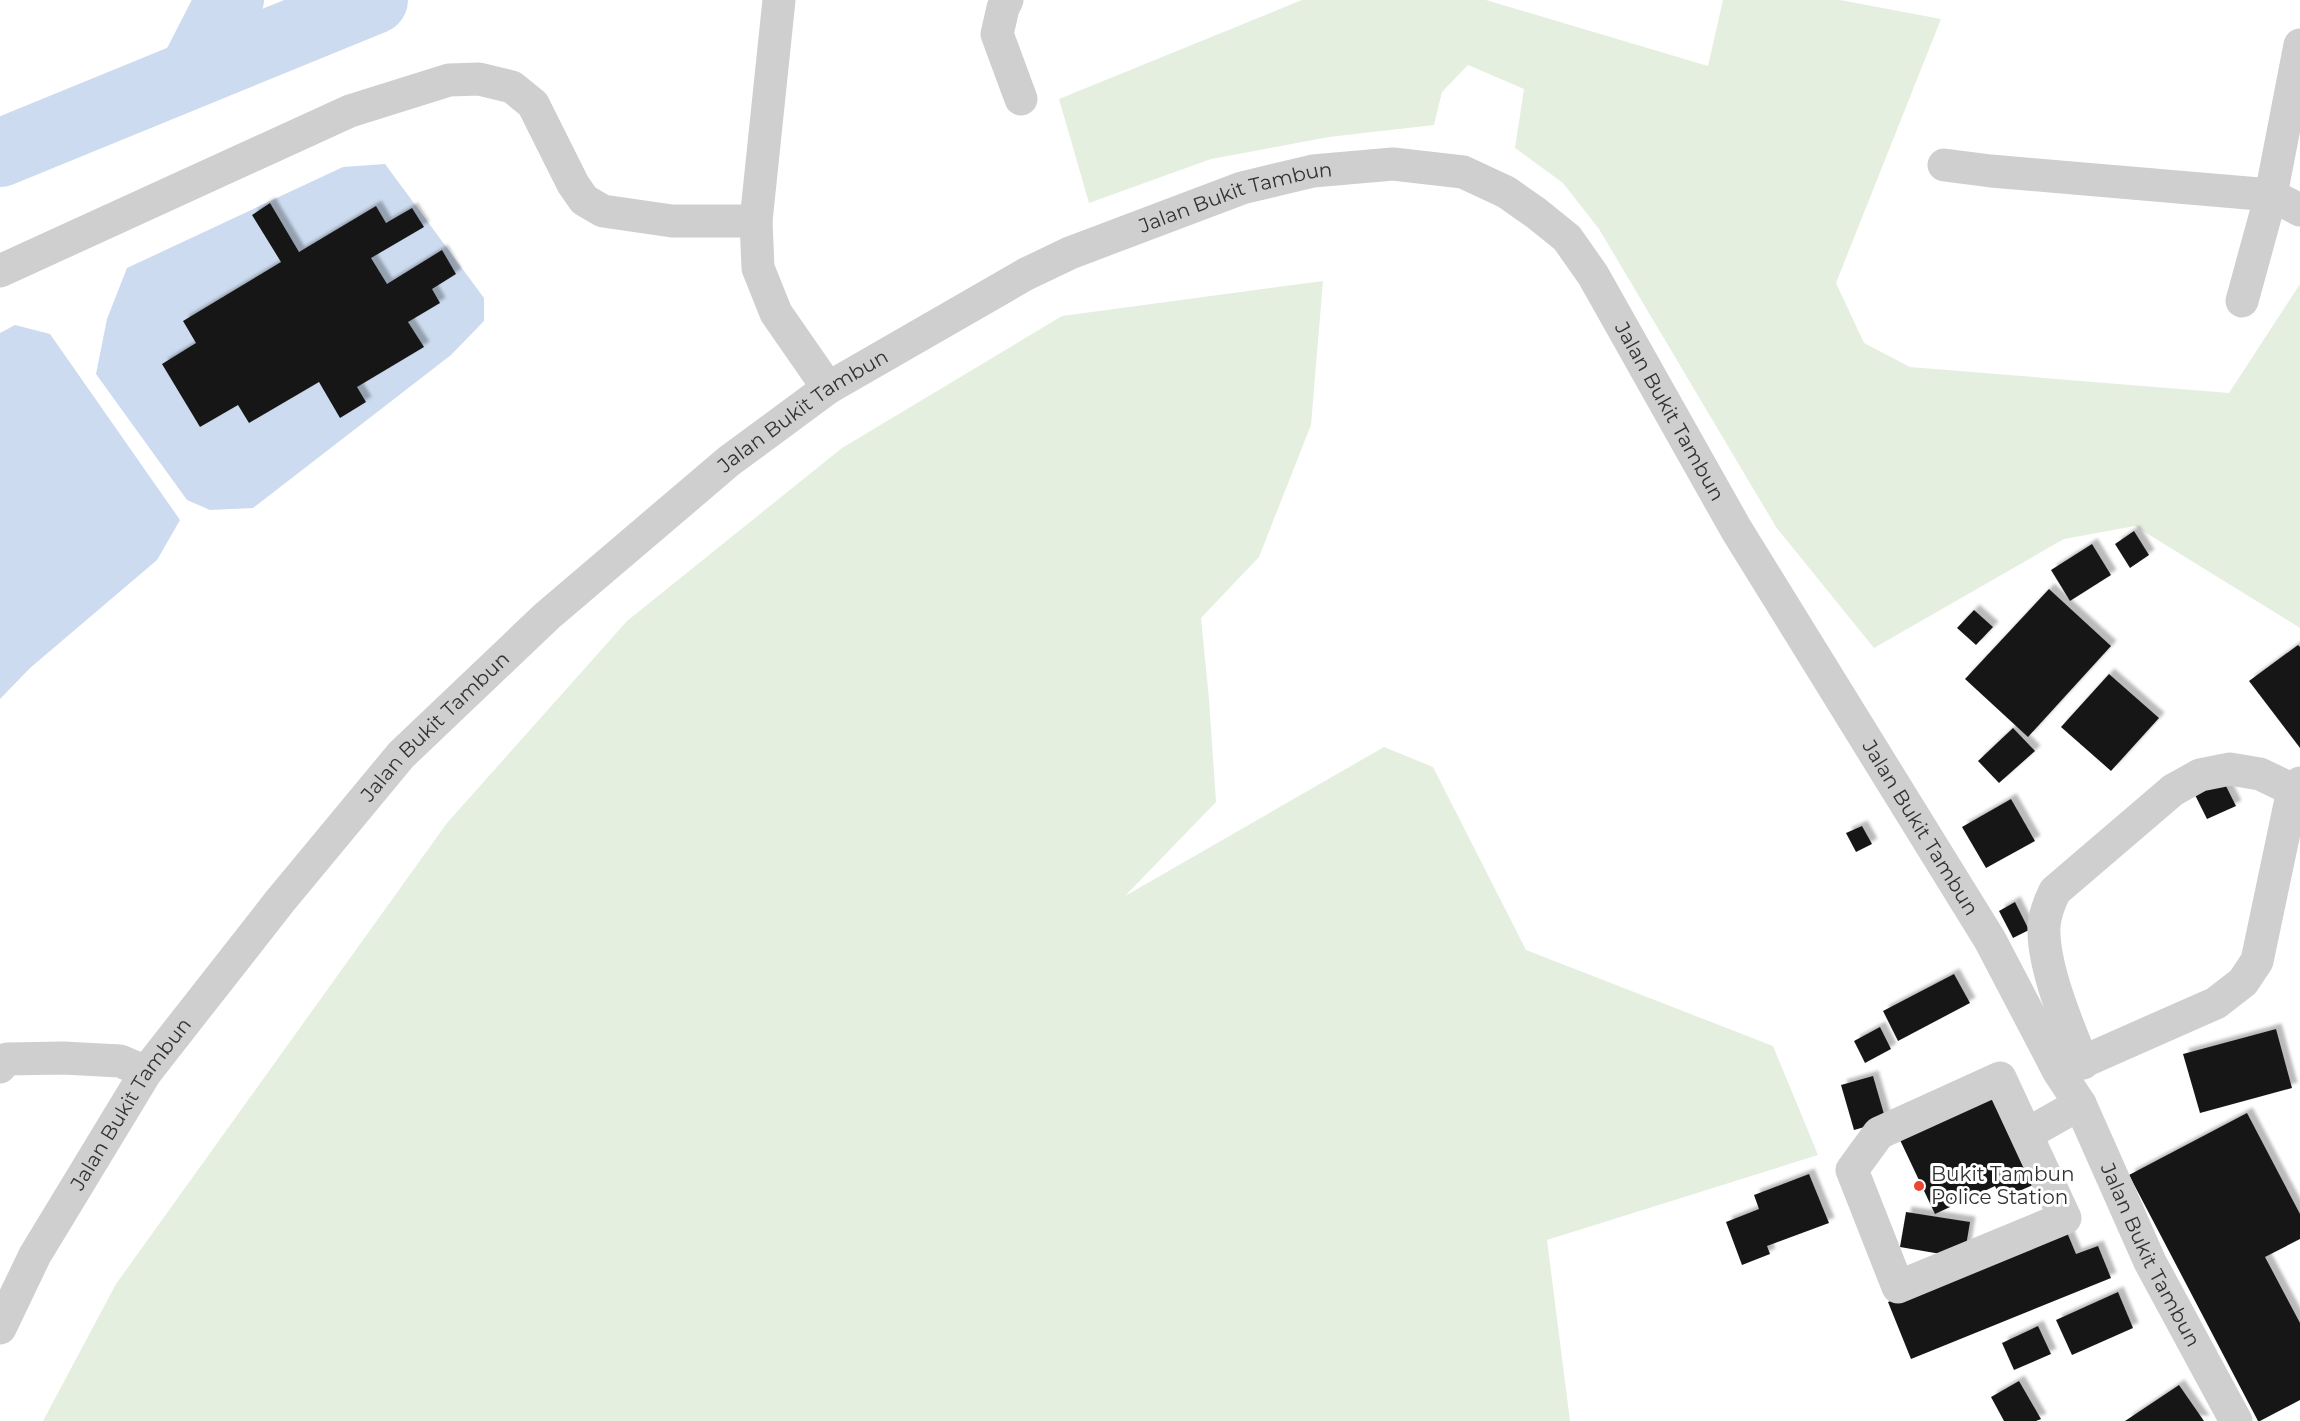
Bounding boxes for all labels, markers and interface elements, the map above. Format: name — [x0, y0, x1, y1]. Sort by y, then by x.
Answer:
street label: Jalan Bukit Tambun — [1135, 157, 1333, 238]
street label: Jalan Bukit Tambun — [1609, 317, 1730, 505]
street label: Jalan Bukit Tambun — [712, 344, 892, 478]
street label: Jalan Bukit Tambun — [355, 646, 514, 807]
street label: Jalan Bukit Tambun — [1857, 735, 1984, 920]
street label: Jalan Bukit Tambun — [65, 1013, 196, 1195]
street label: Jalan Bukit Tambun — [2095, 1159, 2206, 1351]
place label: Bukit Tambun Police Station — [1931, 1162, 2075, 1209]
marker: Bukit Tambun Police Station — [1912, 1179, 1926, 1193]

